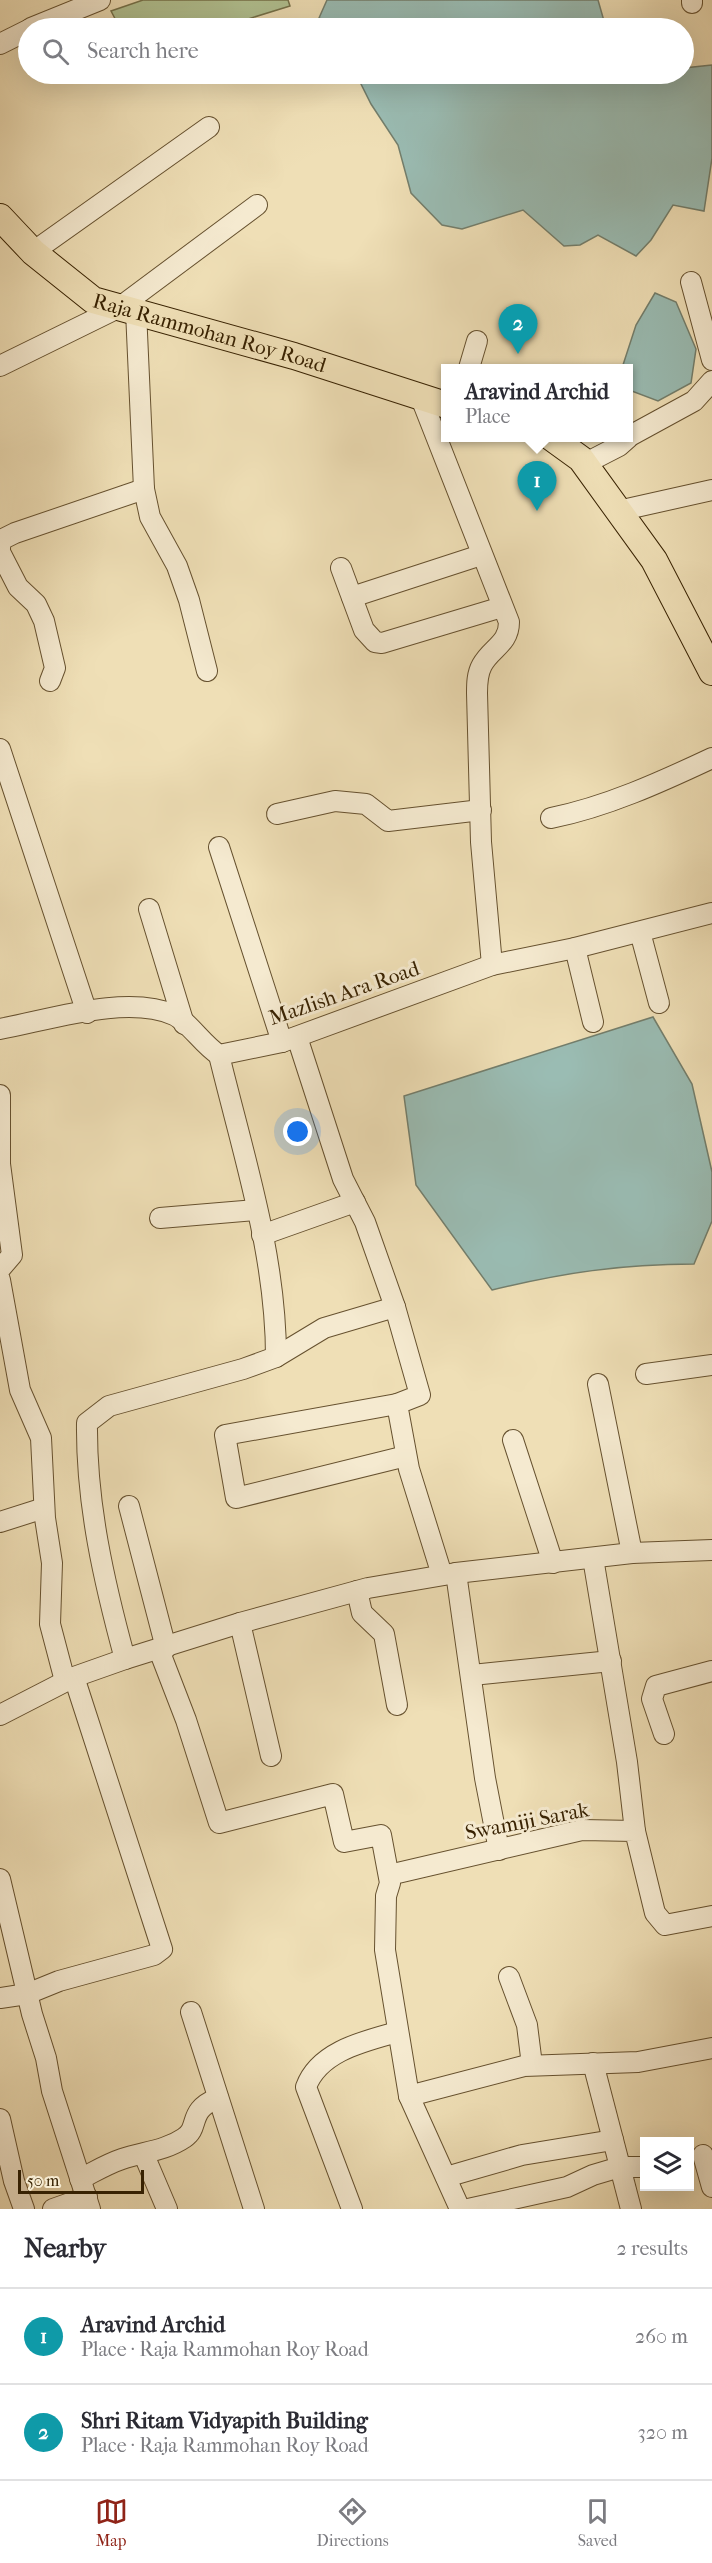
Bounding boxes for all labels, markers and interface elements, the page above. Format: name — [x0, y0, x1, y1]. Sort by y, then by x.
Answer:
search box — [18, 18, 694, 84]
icon: search — [39, 35, 72, 68]
text: Search here — [87, 38, 199, 64]
street label: Raja Rammohan Roy Road — [90, 289, 330, 378]
pin: 2 — [498, 304, 538, 354]
popup — [441, 364, 633, 442]
text: Aravind Archid — [465, 379, 609, 405]
text: Place — [465, 405, 510, 428]
pin: 1 — [518, 462, 556, 511]
street label: Mazlish Ara Road — [266, 956, 423, 1030]
your location — [283, 1117, 312, 1146]
street label: Swamiji Sarak — [463, 1797, 591, 1845]
map controls — [640, 2137, 694, 2191]
button: layers — [640, 2137, 694, 2191]
scale bar — [18, 2167, 144, 2194]
text: 50 m — [27, 2171, 59, 2190]
text: Nearby — [24, 2233, 106, 2264]
text: 2 results — [617, 2237, 688, 2260]
text: Aravind Archid — [81, 2312, 225, 2338]
text: 1 — [40, 2325, 47, 2348]
text: 260 m — [635, 2325, 688, 2348]
text: Place · Raja Rammohan Roy Road — [81, 2338, 369, 2361]
text: Shri Ritam Vidyapith Building — [81, 2408, 368, 2434]
text: 2 — [38, 2421, 49, 2444]
text: 320 m — [638, 2421, 688, 2444]
text: Place · Raja Rammohan Roy Road — [81, 2434, 369, 2457]
tab: Map — [95, 2495, 128, 2550]
tab: Directions — [317, 2495, 389, 2550]
tab: Saved — [578, 2495, 617, 2550]

